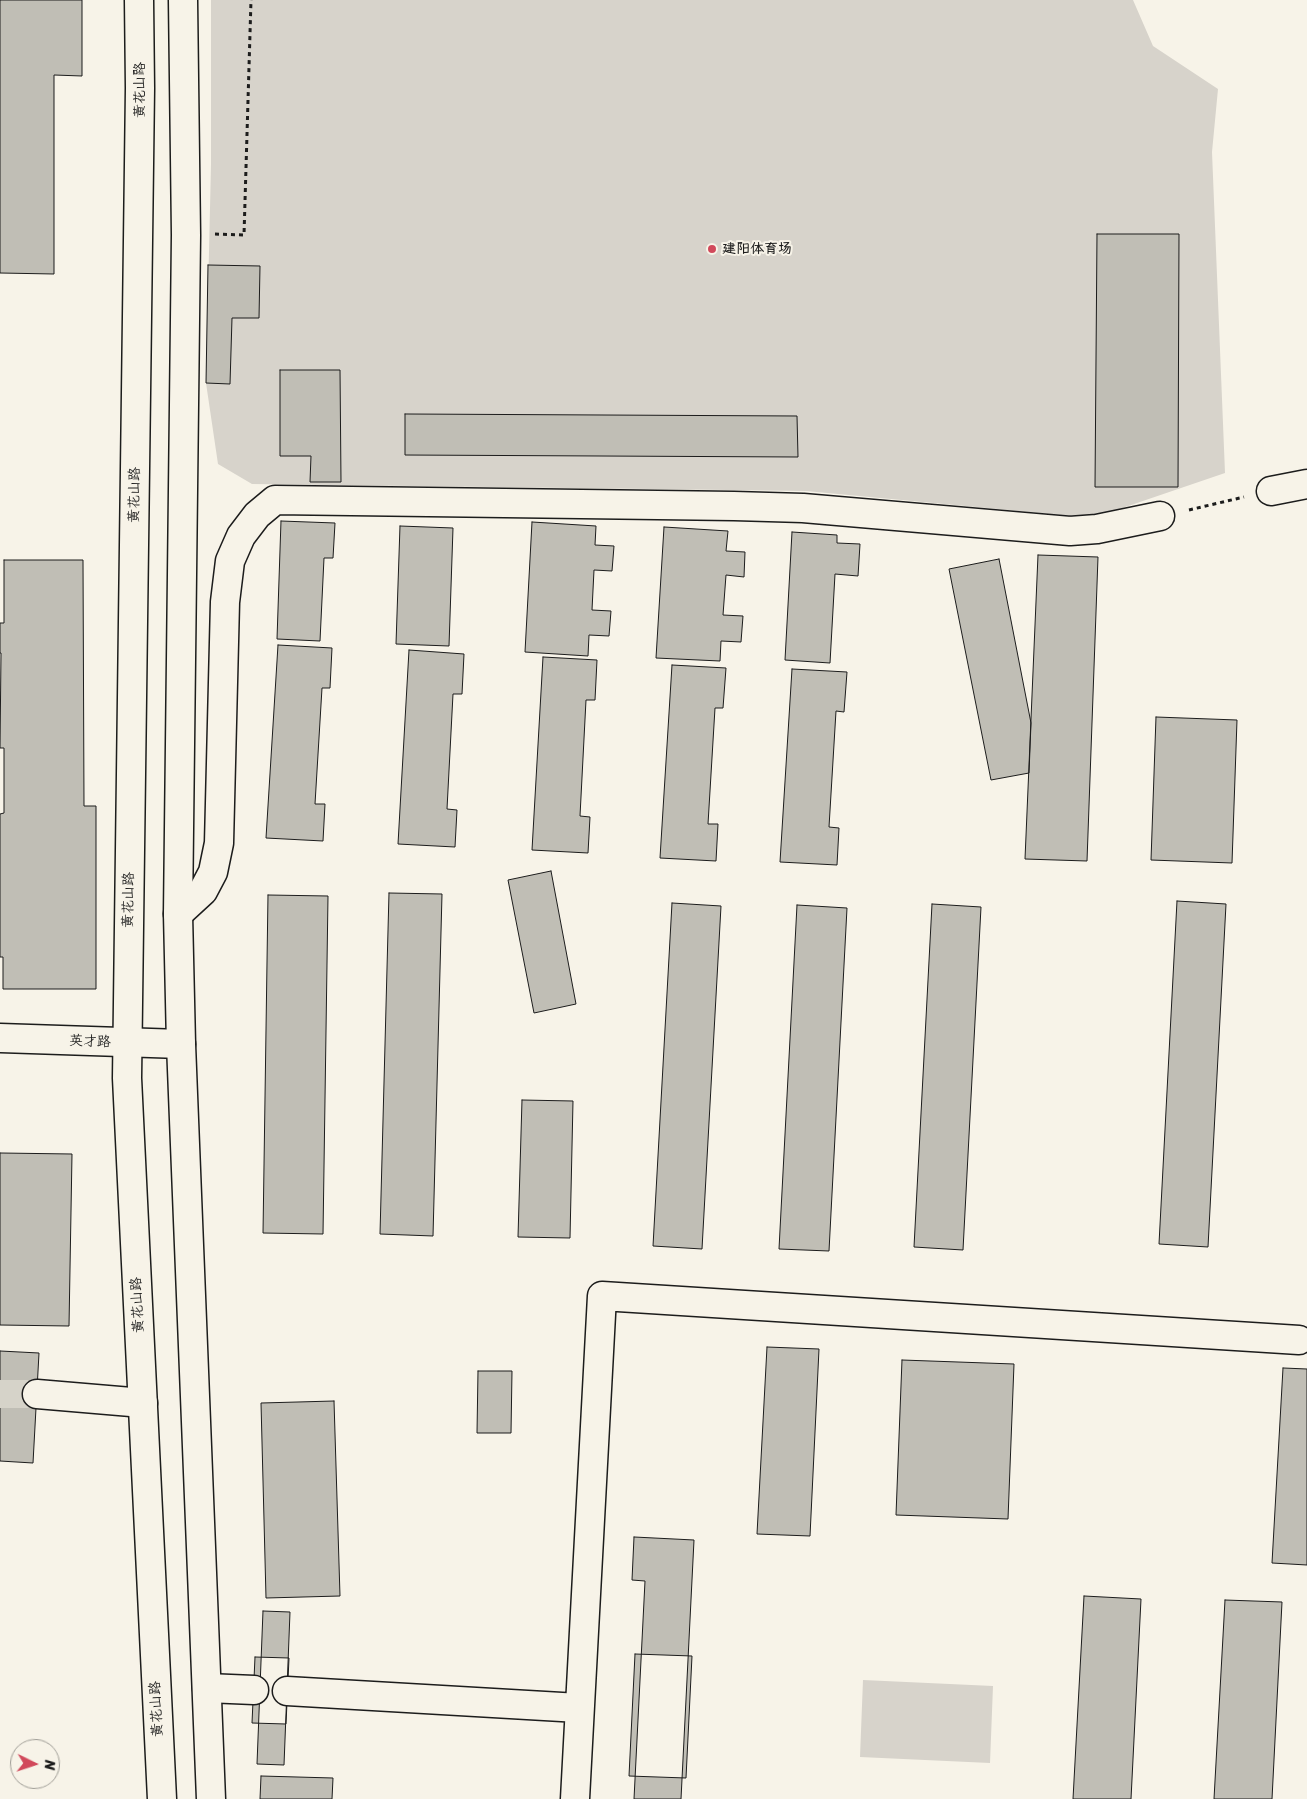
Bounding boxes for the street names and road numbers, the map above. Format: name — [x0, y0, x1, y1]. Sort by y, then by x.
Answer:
street label: 黄花山路 — [132, 62, 148, 118]
street label: 黄花山路 — [126, 467, 144, 523]
street label: 黄花山路 — [120, 872, 138, 928]
street label: 英才路 — [69, 1033, 111, 1051]
street label: 黄花山路 — [128, 1277, 148, 1333]
street label: 黄花山路 — [147, 1681, 167, 1737]

